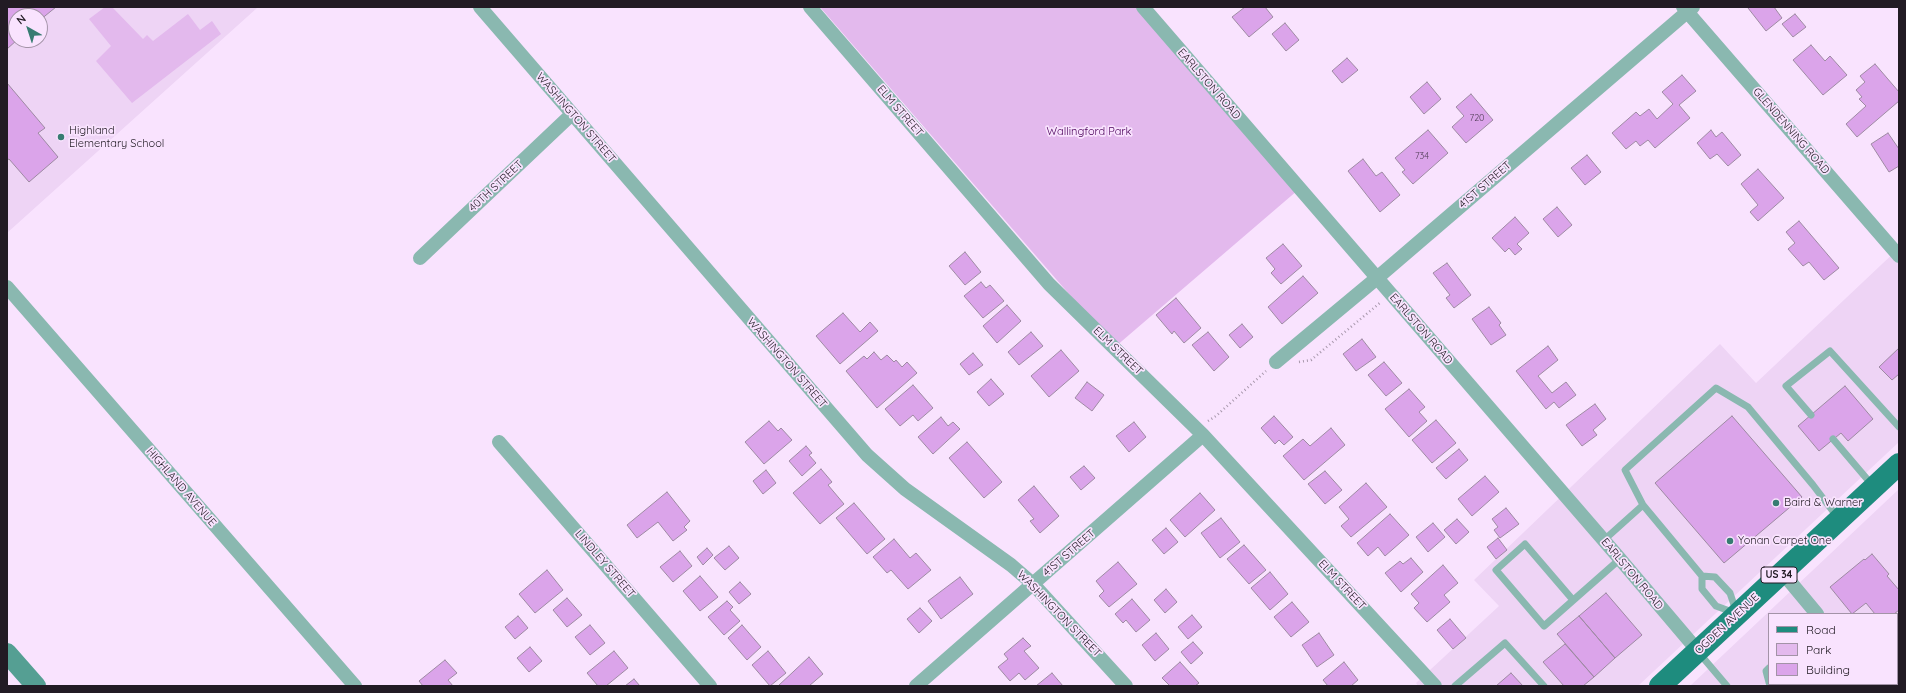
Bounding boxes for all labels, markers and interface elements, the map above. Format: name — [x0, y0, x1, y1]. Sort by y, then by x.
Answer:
north arrow — [8, 8, 48, 48]
text: N — [14, 11, 29, 27]
street label: EARLSTON ROAD — [1175, 46, 1243, 122]
street label: WASHINGTON STREET — [533, 70, 619, 166]
street label: ELM STREET — [874, 83, 926, 139]
street label: GLENDENNING ROAD — [1750, 85, 1832, 177]
house number: 720 — [1470, 113, 1484, 123]
place label: Highland Elementary School — [69, 124, 164, 150]
park label: Wallingford Park — [1047, 125, 1131, 139]
marker: Highland Elementary School — [56, 132, 66, 142]
house number: 734 — [1415, 151, 1429, 161]
street label: 40TH STREET — [466, 158, 526, 214]
street label: 41ST STREET — [1456, 159, 1514, 211]
street label: EARLSTON ROAD — [1387, 291, 1455, 367]
street label: WASHINGTON STREET — [744, 315, 830, 411]
street label: ELM STREET — [1091, 324, 1145, 378]
street label: HIGHLAND AVENUE — [143, 445, 219, 529]
place label: Baird & Warner — [1784, 496, 1863, 510]
marker: Baird & Warner — [1771, 498, 1781, 508]
street label: 41ST STREET — [1040, 527, 1098, 579]
street label: LINDLEY STREET — [572, 528, 638, 600]
place label: Yonan Carpet One — [1738, 534, 1831, 548]
street label: EARLSTON ROAD — [1598, 536, 1666, 612]
marker: Yonan Carpet One — [1725, 536, 1735, 546]
street label: ELM STREET — [1316, 557, 1368, 613]
road number: US 34 — [1761, 567, 1797, 583]
street label: WASHINGTON STREET — [1014, 568, 1104, 660]
street label: OGDEN AVENUE — [1692, 591, 1762, 657]
legend — [1768, 613, 1898, 685]
text: Road — [1806, 622, 1836, 637]
text: Park — [1806, 642, 1831, 657]
text: Building — [1806, 662, 1850, 677]

